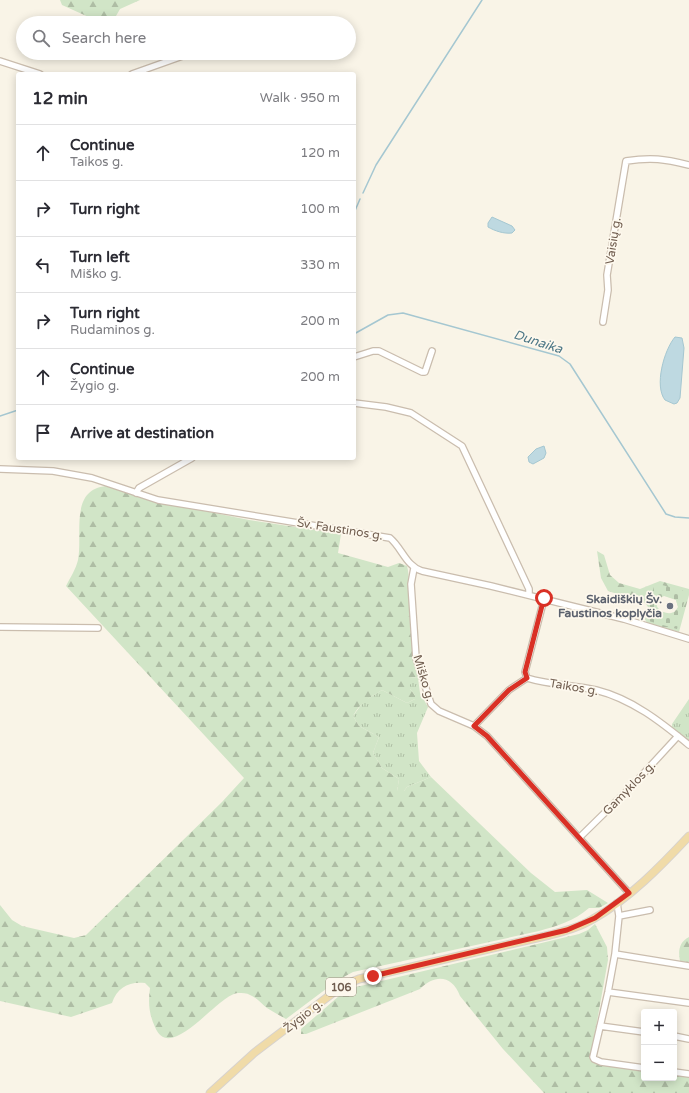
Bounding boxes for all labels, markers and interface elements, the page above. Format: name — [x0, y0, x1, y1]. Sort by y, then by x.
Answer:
search box — [16, 16, 356, 60]
icon: search — [30, 27, 52, 49]
text: Search here — [62, 29, 146, 47]
text: 12 min — [32, 88, 88, 109]
text: Walk · 950 m — [260, 90, 340, 106]
text: Continue — [70, 136, 134, 154]
icon: ahead — [32, 142, 54, 164]
text: 120 m — [300, 145, 340, 161]
text: Taikos g. — [70, 154, 124, 170]
icon: right — [32, 198, 54, 220]
text: Turn right — [70, 200, 140, 218]
text: 100 m — [300, 201, 340, 217]
street label: Vaisių g. — [602, 217, 624, 265]
text: Turn left — [70, 248, 130, 266]
icon: left — [32, 254, 54, 276]
text: 330 m — [300, 257, 340, 273]
text: Miško g. — [70, 266, 122, 282]
text: Turn right — [70, 304, 140, 322]
icon: right — [32, 310, 54, 332]
text: 200 m — [300, 313, 340, 329]
text: Rudaminos g. — [70, 322, 155, 338]
water label: Dunaika — [512, 327, 565, 358]
text: Continue — [70, 360, 134, 378]
icon: ahead — [32, 366, 54, 388]
text: 200 m — [300, 369, 340, 385]
text: Žygio g. — [70, 378, 120, 394]
icon: arrive — [32, 422, 54, 444]
text: Arrive at destination — [70, 424, 214, 442]
street label: Šv. Faustinos g. — [296, 515, 384, 543]
route start — [535, 589, 553, 607]
place label: Skaidiškių Šv. Faustinos koplyčia — [558, 592, 662, 621]
marker: Skaidiškių Šv. Faustinos koplyčia — [665, 601, 675, 611]
street label: Miško g. — [410, 653, 438, 703]
street label: Taikos g. — [548, 676, 600, 698]
street label: Gamyklos g. — [600, 758, 658, 818]
route end — [364, 967, 382, 985]
road number: 106 — [326, 978, 356, 996]
street label: Žygio g. — [281, 996, 325, 1036]
map controls — [641, 1009, 677, 1081]
button: + — [641, 1009, 677, 1045]
button: − — [641, 1045, 677, 1081]

